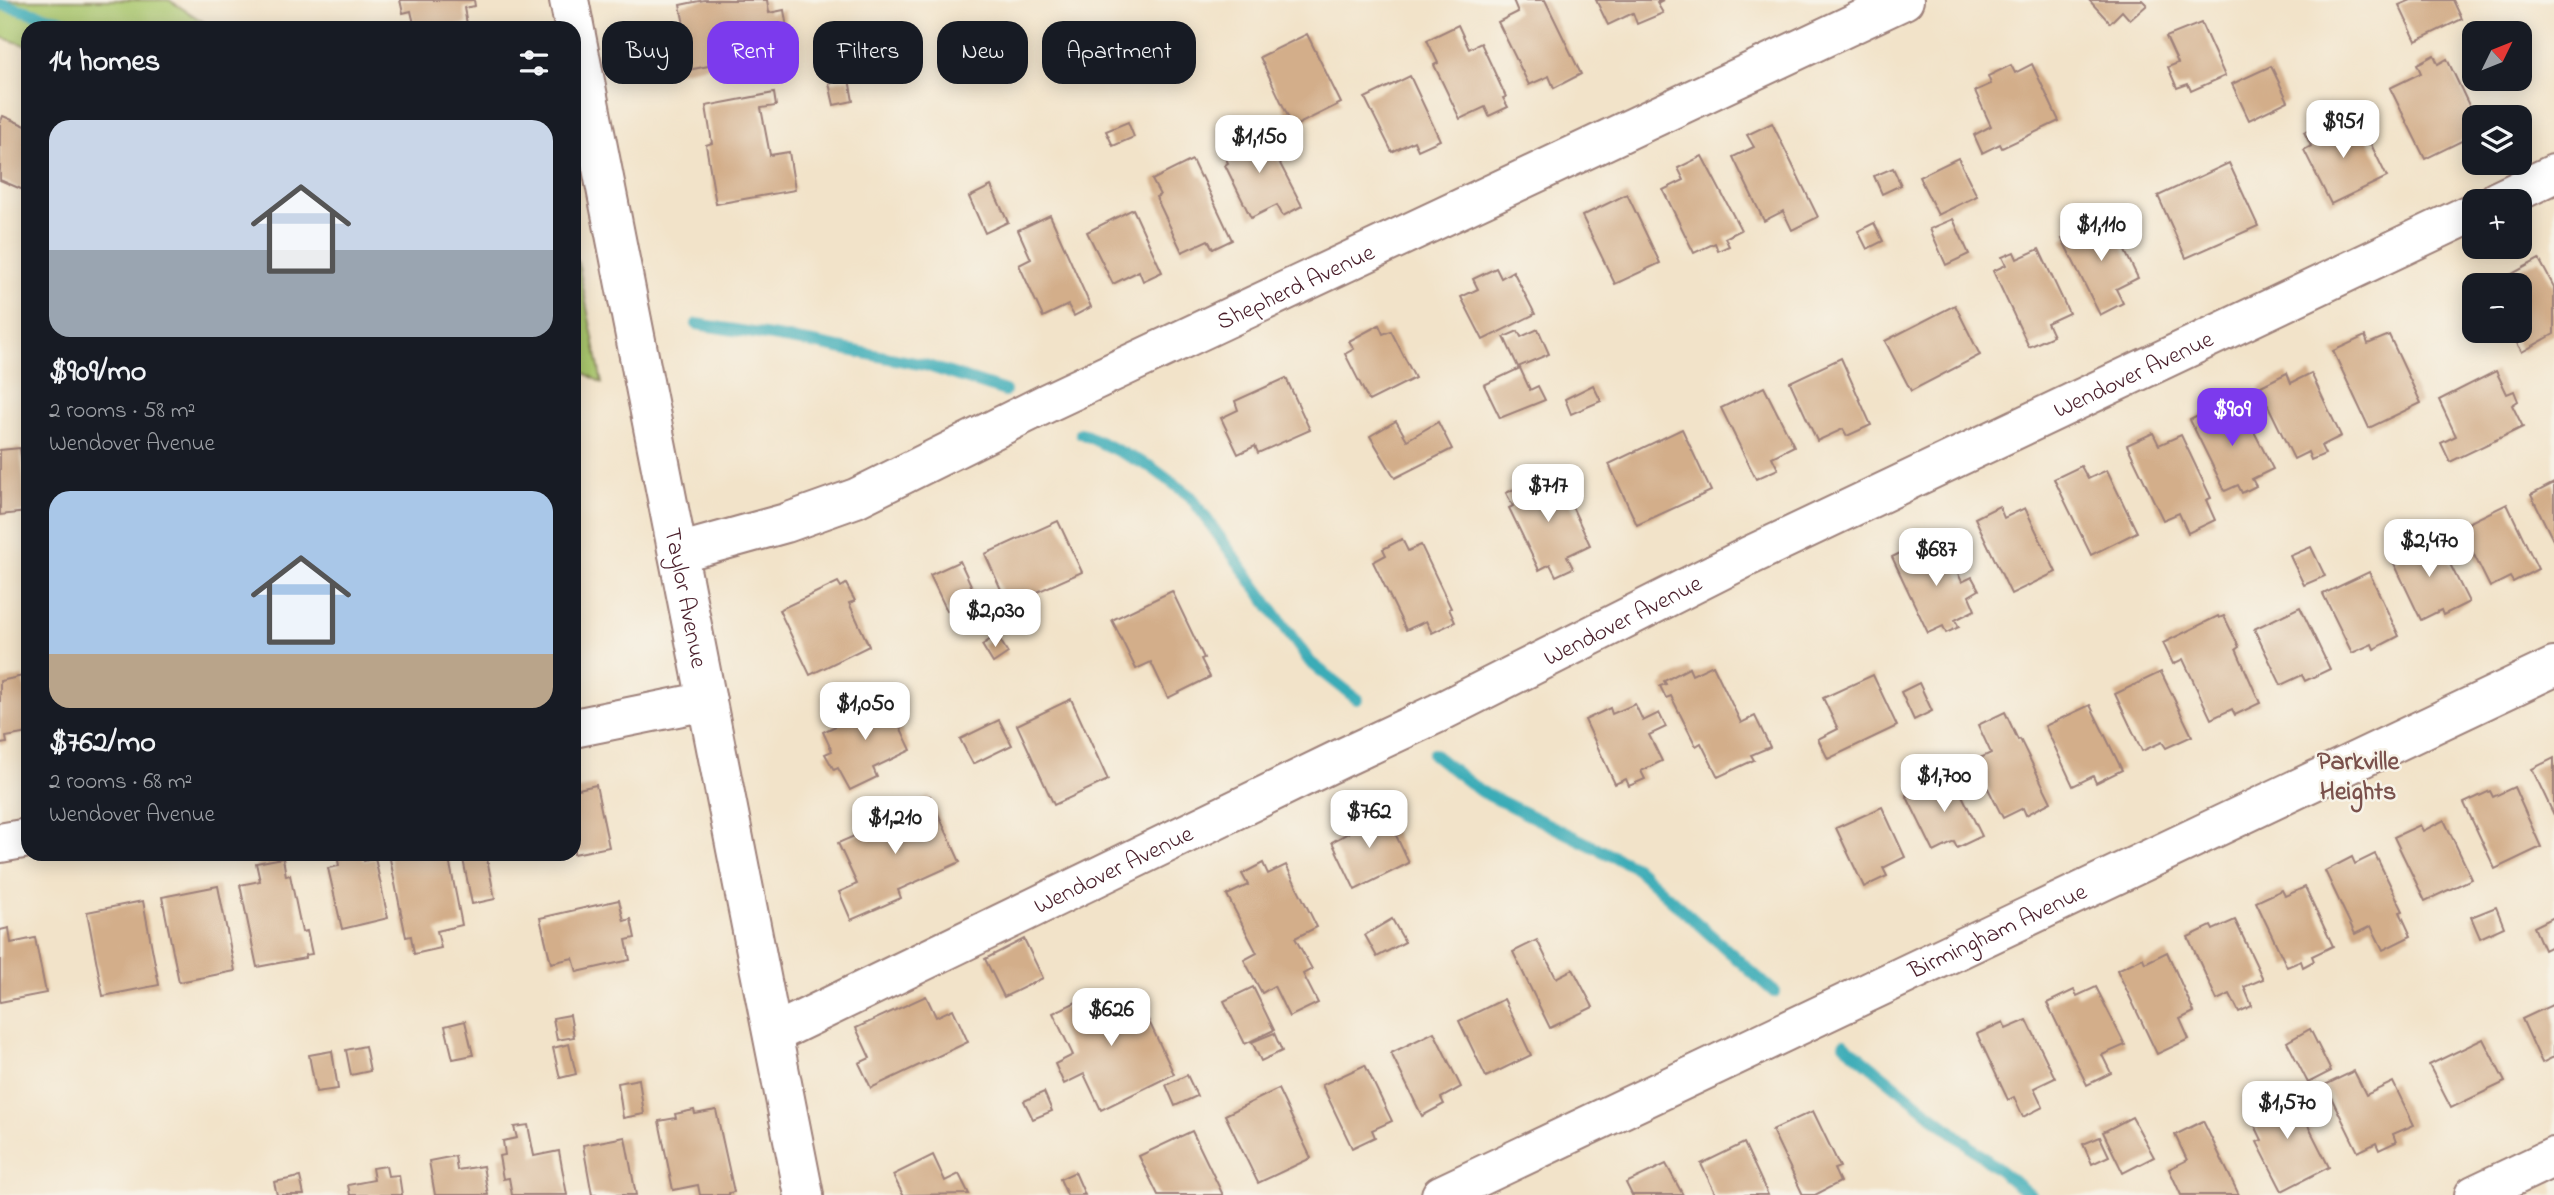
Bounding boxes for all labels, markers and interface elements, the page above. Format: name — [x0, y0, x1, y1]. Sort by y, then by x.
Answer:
chip: Buy — [602, 21, 693, 84]
chip: Rent — [707, 21, 799, 84]
chip: Filters — [813, 21, 923, 84]
chip: New — [937, 21, 1028, 84]
chip: Apartment — [1042, 21, 1196, 84]
north arrow — [2462, 21, 2532, 91]
map controls — [2462, 21, 2532, 343]
text: 14 homes — [49, 41, 160, 85]
icon: filters — [515, 44, 553, 82]
pin: $951 — [2302, 100, 2384, 160]
button: layers — [2462, 105, 2532, 175]
text: $951 — [2322, 106, 2364, 139]
pin: $1,150 — [1202, 116, 1316, 175]
text: $1,150 — [1231, 121, 1287, 154]
icon: home — [238, 166, 364, 292]
button: + — [2462, 189, 2532, 259]
pin: $1,110 — [2044, 204, 2158, 263]
text: $1,110 — [2076, 209, 2126, 242]
street label: Shepherd Avenue — [1211, 236, 1381, 341]
button: − — [2462, 273, 2532, 343]
street label: Wendover Avenue — [2048, 323, 2220, 429]
text: $909/mo — [49, 351, 146, 395]
pin: $909 — [2191, 388, 2273, 448]
text: $909 — [2213, 394, 2251, 427]
text: 2 rooms · 58 m² — [49, 395, 195, 428]
text: Wendover Avenue — [49, 428, 215, 461]
pin: $717 — [1507, 464, 1589, 524]
text: $717 — [1528, 470, 1568, 503]
pin: $2,470 — [2372, 520, 2486, 579]
street label: Taylor Avenue — [653, 525, 715, 671]
text: $2,470 — [2400, 525, 2458, 558]
pin: $687 — [1895, 528, 1977, 588]
text: $687 — [1915, 534, 1957, 567]
icon: home — [238, 537, 364, 663]
street label: Wendover Avenue — [1538, 567, 1709, 677]
pin: $2,030 — [938, 590, 1052, 649]
text: $2,030 — [966, 595, 1024, 628]
pin: $1,050 — [808, 682, 922, 742]
text: $1,050 — [836, 688, 894, 721]
text: $762/mo — [49, 722, 156, 766]
district label: Parkville Heights — [2317, 744, 2400, 813]
pin: $1,700 — [1887, 754, 2001, 814]
text: $1,700 — [1917, 760, 1971, 793]
text: 2 rooms · 68 m² — [49, 766, 192, 799]
pin: $762 — [1328, 790, 1410, 850]
pin: $1,210 — [838, 796, 952, 856]
text: $762 — [1347, 796, 1391, 829]
text: Wendover Avenue — [49, 799, 215, 832]
text: $1,210 — [868, 802, 922, 835]
street label: Wendover Avenue — [1029, 818, 1200, 925]
street label: Birmingham Avenue — [1903, 875, 2093, 990]
pin: $626 — [1070, 988, 1152, 1048]
text: $626 — [1088, 994, 1134, 1027]
pin: $1,570 — [2230, 1082, 2344, 1141]
text: $1,570 — [2258, 1087, 2316, 1120]

